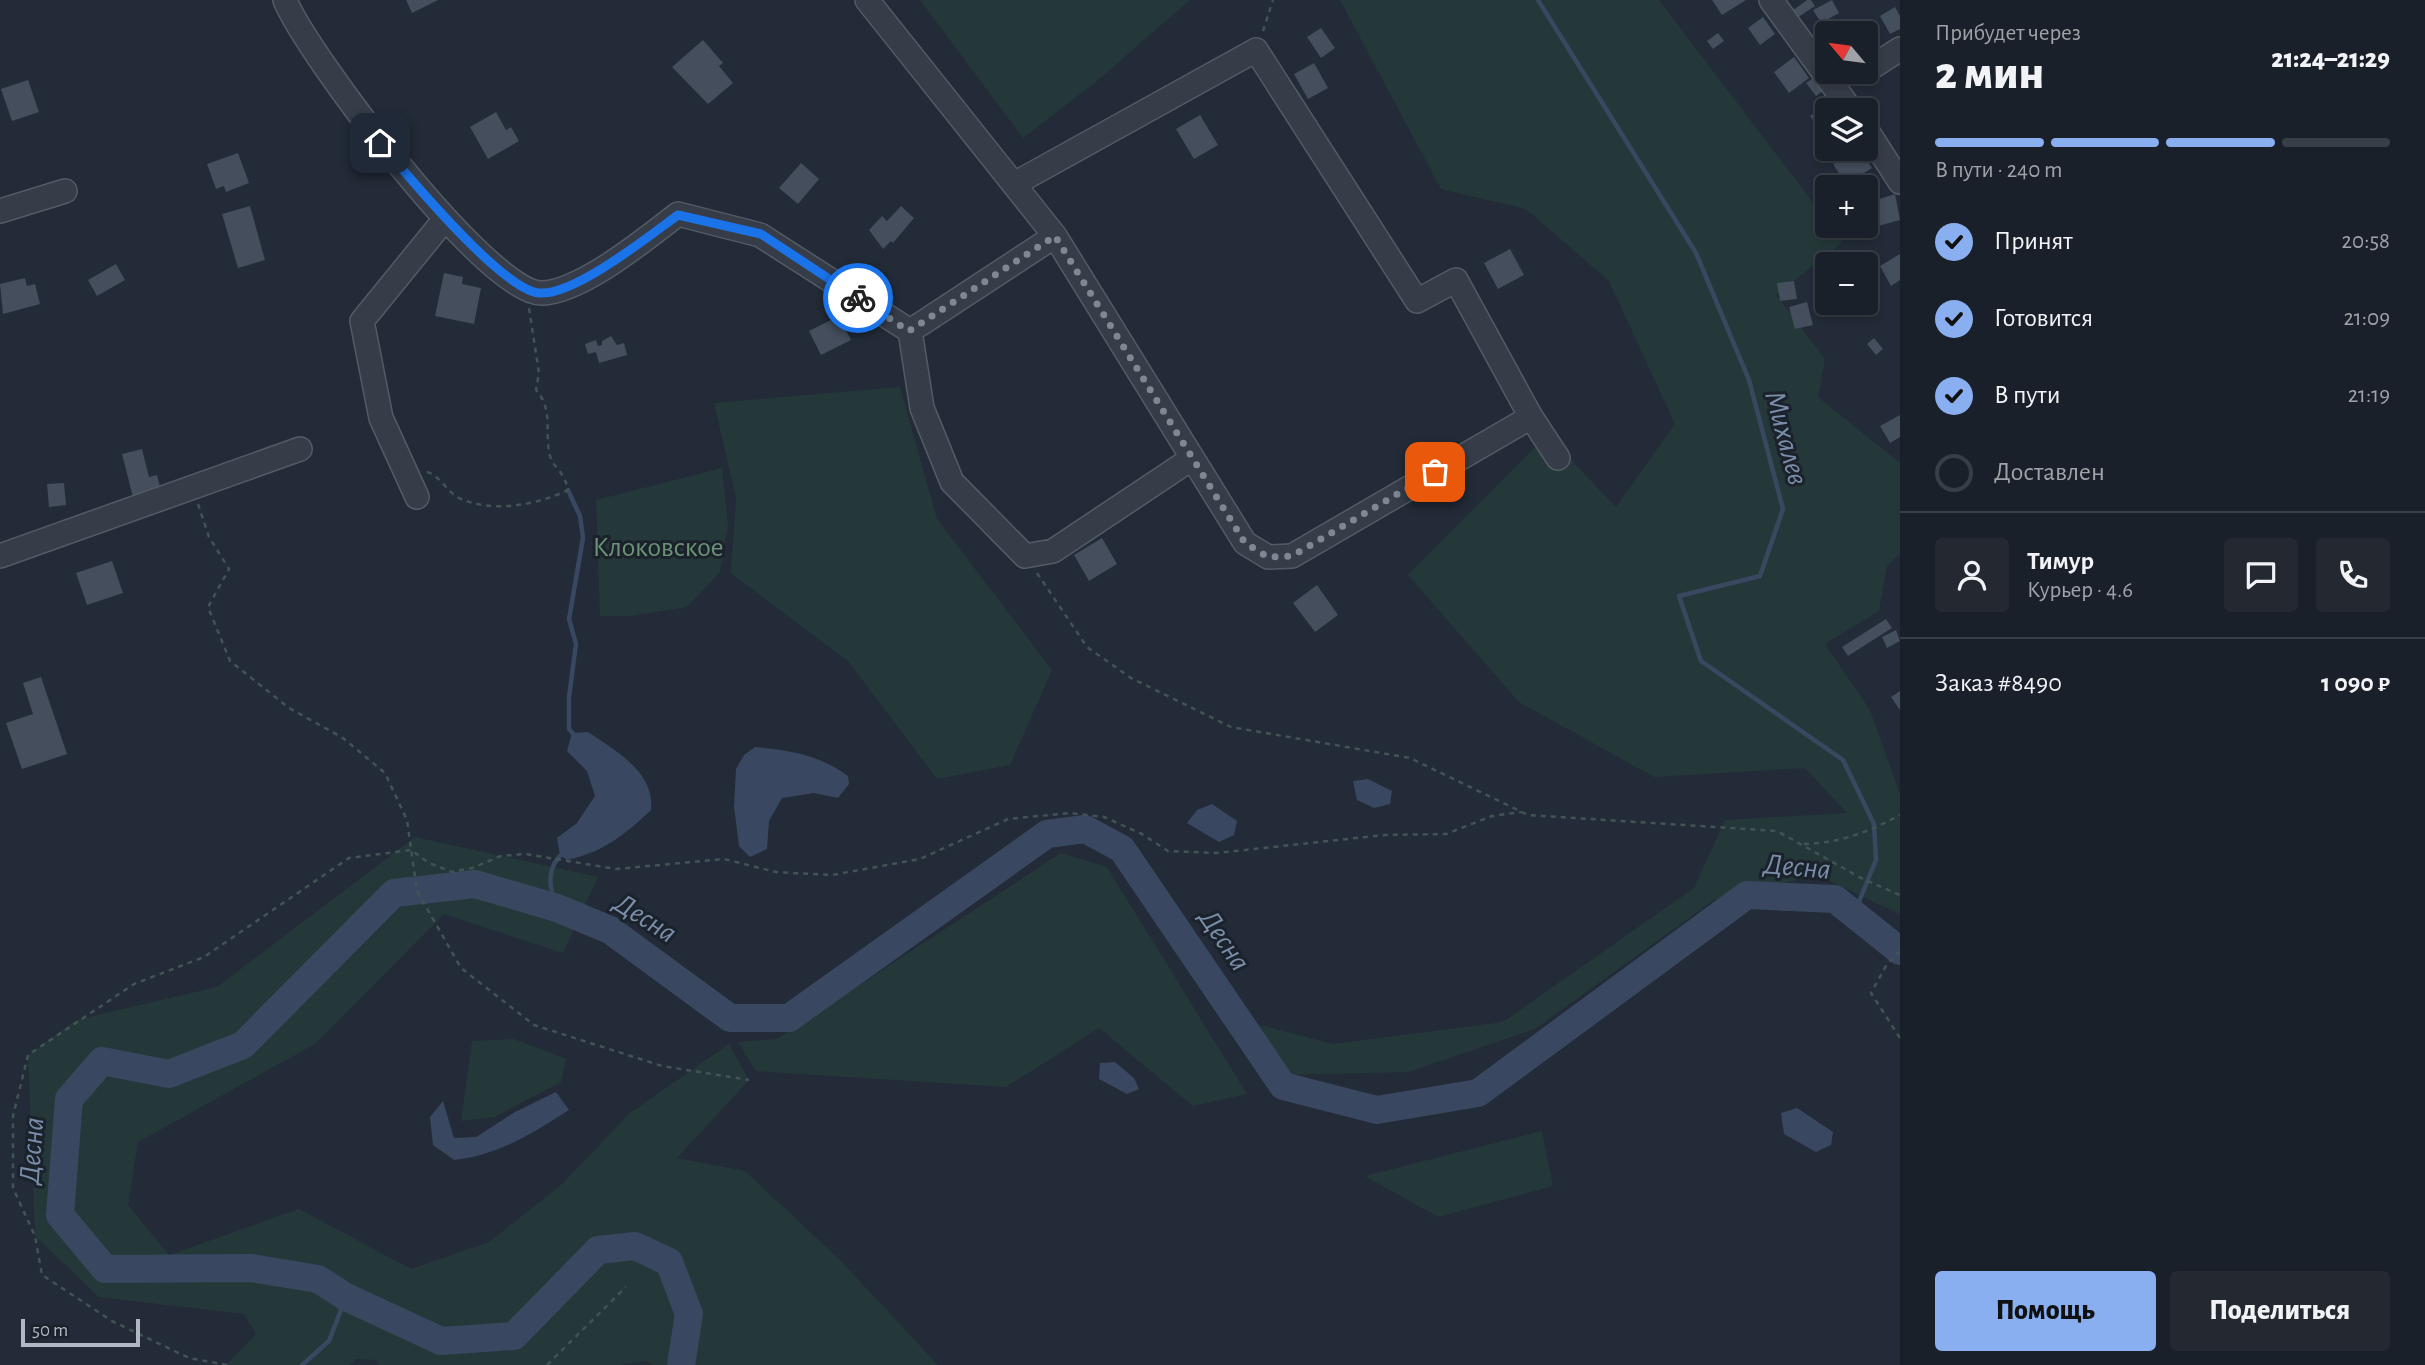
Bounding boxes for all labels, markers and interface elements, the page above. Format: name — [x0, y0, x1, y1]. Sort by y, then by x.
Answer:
north arrow — [1815, 21, 1878, 84]
map controls — [1815, 21, 1878, 315]
text: Прибудет через — [1935, 22, 2081, 45]
text: 21:24–21:29 — [2271, 46, 2390, 72]
text: 2 мин — [1935, 51, 2044, 97]
button: layers — [1815, 98, 1878, 161]
pin — [350, 113, 410, 173]
icon: home — [361, 124, 399, 162]
text: В пути · 240 m — [1935, 159, 2063, 182]
button: + — [1815, 175, 1878, 238]
icon: check — [1935, 223, 1973, 261]
text: Принят — [1994, 228, 2073, 254]
text: 20:58 — [2342, 230, 2390, 253]
button: − — [1815, 252, 1878, 315]
courier — [823, 263, 893, 333]
icon: bike — [839, 279, 877, 317]
icon: check — [1935, 300, 1973, 338]
text: Готовится — [1994, 305, 2093, 331]
text: 21:09 — [2343, 307, 2390, 330]
icon: check — [1935, 377, 1973, 415]
text: В пути — [1994, 382, 2060, 408]
text: 21:19 — [2348, 384, 2390, 407]
water label: Михалев — [1759, 388, 1813, 488]
pin — [1405, 442, 1465, 502]
icon: bag — [1416, 453, 1454, 491]
text: Доставлен — [1994, 459, 2105, 485]
park label: Клоковское — [592, 534, 724, 562]
button: person — [1935, 538, 2009, 612]
button: chat — [2224, 538, 2298, 612]
button: phone — [2316, 538, 2390, 612]
text: Тимур — [2027, 548, 2094, 574]
text: Курьер · 4.6 — [2027, 579, 2133, 602]
text: Заказ #8490 — [1935, 670, 2062, 696]
text: 1 090 ₽ — [2321, 670, 2390, 696]
water label: Десна — [1761, 849, 1832, 885]
water label: Десна — [608, 887, 682, 949]
water label: Десна — [1192, 903, 1255, 976]
water label: Десна — [15, 1116, 49, 1187]
button: Помощь — [1935, 1271, 2156, 1351]
button: Поделиться — [2170, 1271, 2390, 1351]
scale bar — [21, 1316, 140, 1348]
text: 50 m — [32, 1321, 68, 1340]

